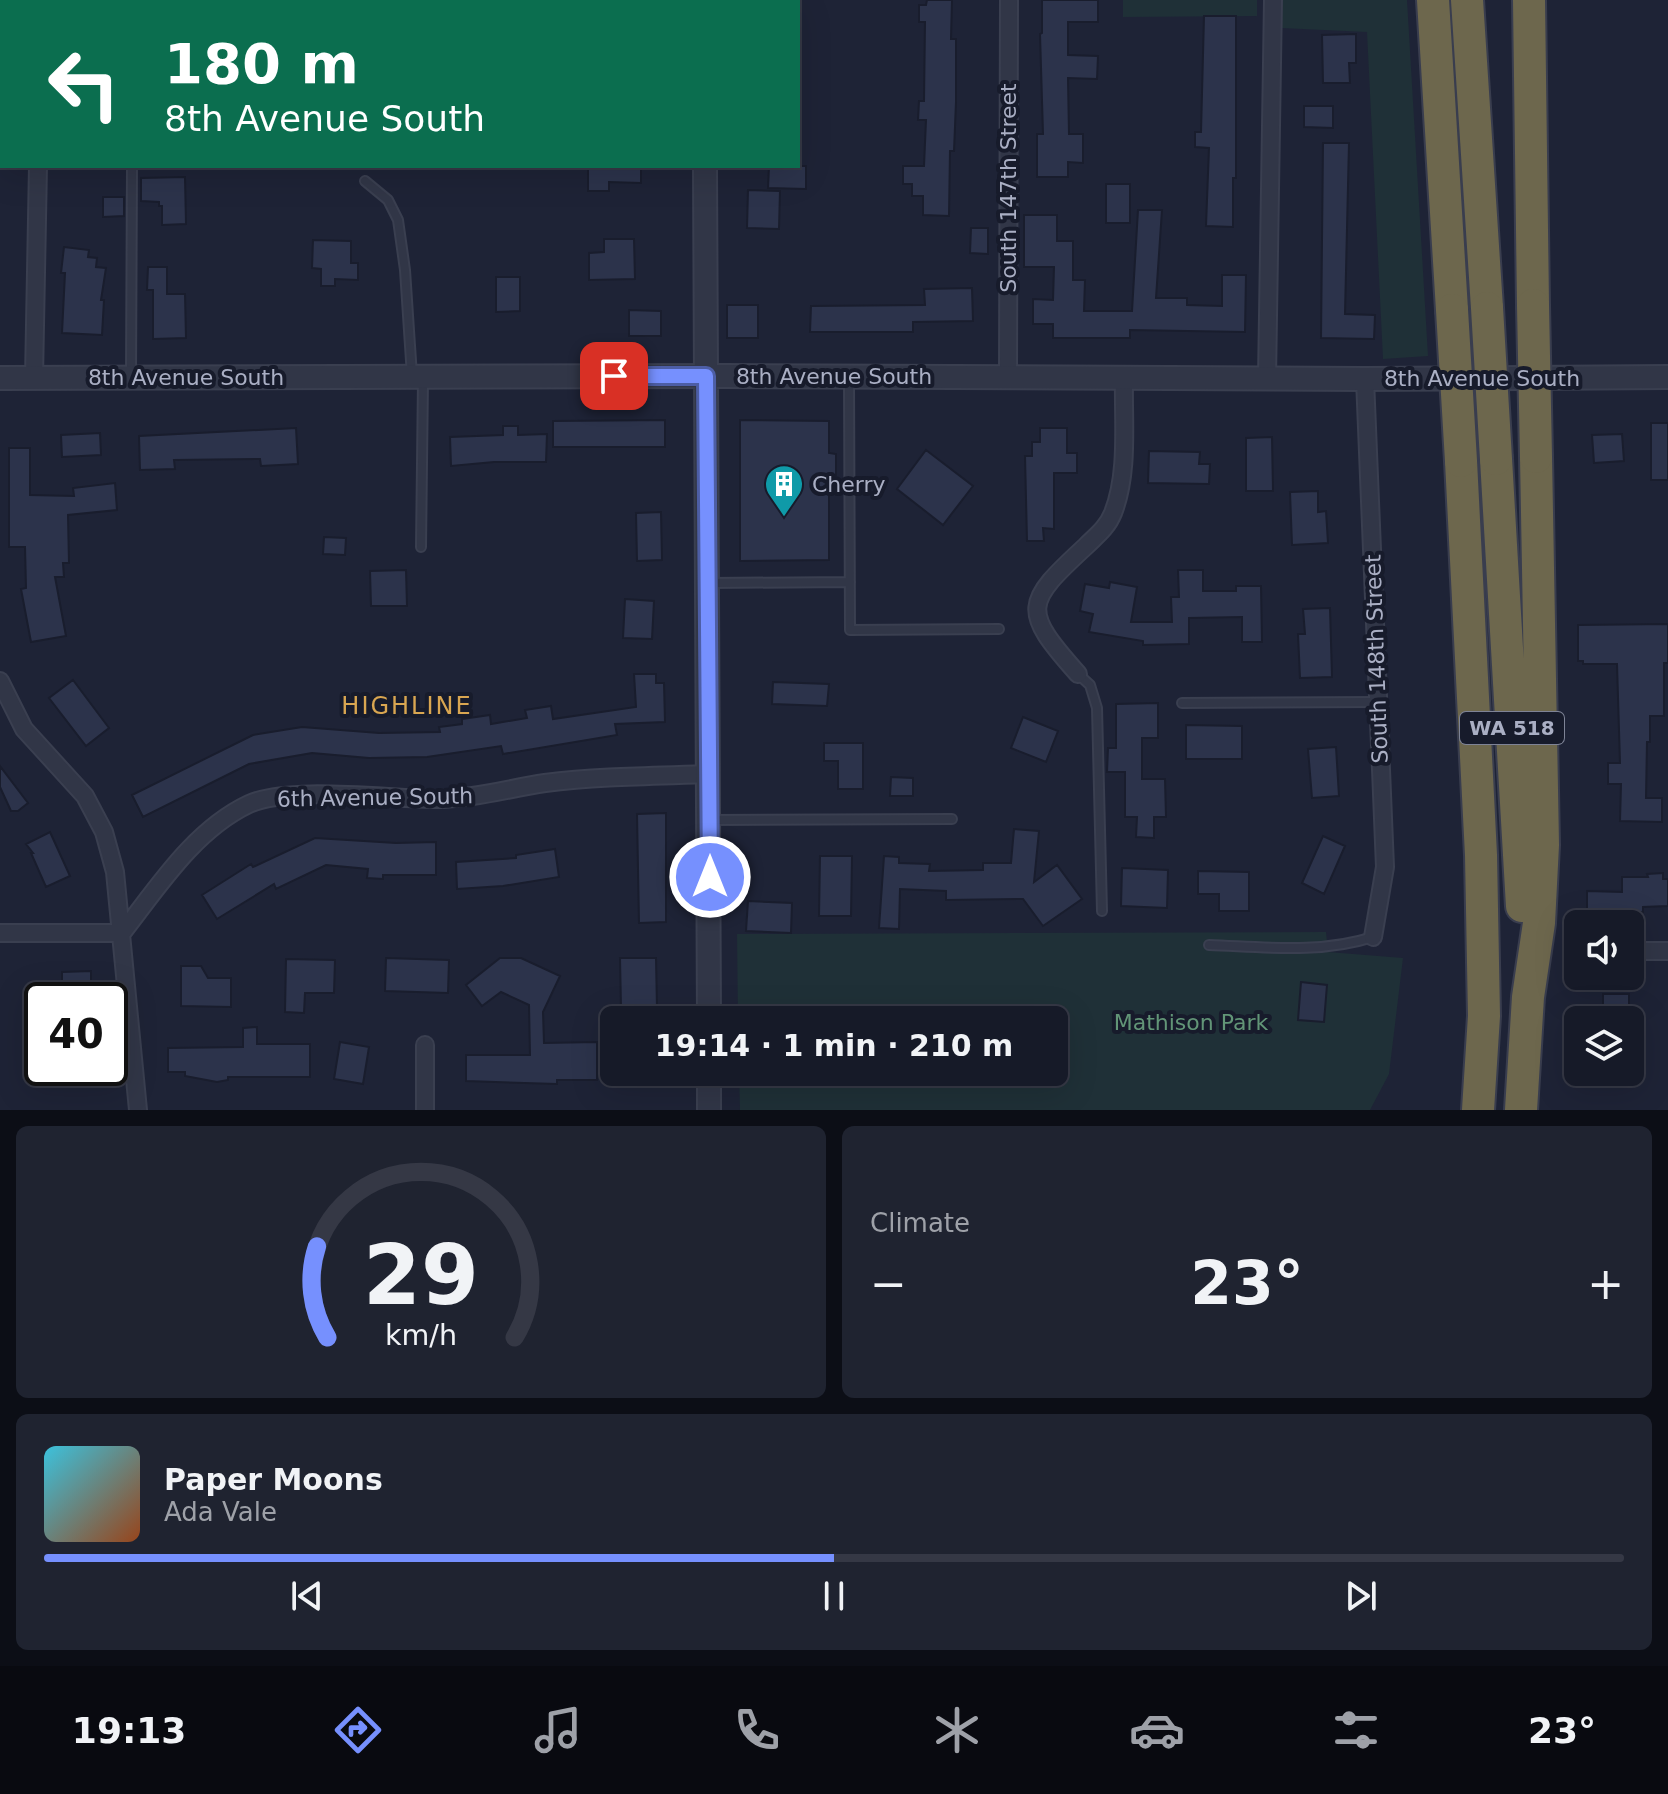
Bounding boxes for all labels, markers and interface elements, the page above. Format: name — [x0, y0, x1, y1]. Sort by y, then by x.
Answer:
text: 180 m — [164, 31, 359, 96]
icon: left — [32, 32, 136, 136]
street label: South 147th Street — [996, 83, 1021, 293]
text: 8th Avenue South — [164, 98, 485, 139]
pin — [580, 342, 648, 410]
icon: arrive — [592, 354, 636, 398]
street label: 8th Avenue South — [736, 364, 932, 389]
street label: 8th Avenue South — [88, 365, 284, 390]
street label: 8th Avenue South — [1384, 366, 1580, 391]
building icon: Cherry — [763, 463, 805, 518]
place label: Cherry — [812, 472, 886, 497]
street label: South 148th Street — [1360, 554, 1393, 764]
district label: HIGHLINE — [341, 692, 473, 720]
road number: WA 518 — [1460, 712, 1564, 744]
street label: 6th Avenue South — [277, 783, 473, 812]
position arrow — [668, 835, 752, 919]
map controls — [1564, 910, 1644, 1086]
button: sound — [1564, 910, 1644, 990]
speed limit sign: 40 — [24, 982, 128, 1086]
button: layers — [1564, 1006, 1644, 1086]
park label: Mathison Park — [1114, 1010, 1269, 1035]
text: 19:14 · 1 min · 210 m — [655, 1028, 1013, 1063]
text: Climate — [870, 1208, 970, 1238]
text: 29 — [363, 1227, 479, 1324]
text: 23° — [1190, 1248, 1304, 1318]
text: − — [870, 1258, 907, 1309]
text: + — [1587, 1258, 1624, 1309]
text: km/h — [385, 1318, 457, 1352]
text: Paper Moons — [164, 1462, 383, 1497]
text: Ada Vale — [164, 1497, 277, 1527]
icon: previous — [285, 1574, 329, 1618]
icon: pause — [812, 1574, 856, 1618]
icon: next — [1339, 1574, 1383, 1618]
icon: directions — [330, 1702, 386, 1758]
icon: music — [530, 1702, 586, 1758]
icon: phone — [729, 1702, 785, 1758]
icon: climate — [929, 1702, 985, 1758]
icon: car — [1129, 1702, 1185, 1758]
icon: filters — [1328, 1702, 1384, 1758]
text: 19:13 — [72, 1710, 186, 1751]
text: 23° — [1528, 1710, 1596, 1751]

